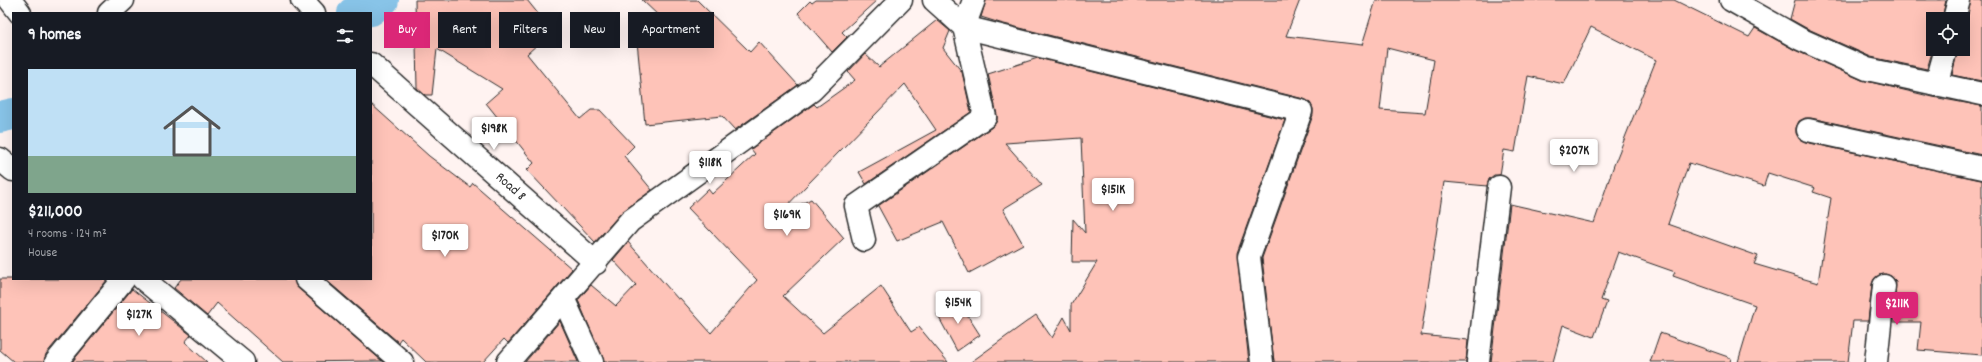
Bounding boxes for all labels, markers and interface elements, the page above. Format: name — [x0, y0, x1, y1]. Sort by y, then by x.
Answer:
chip: Buy — [384, 12, 430, 48]
chip: Rent — [438, 12, 491, 48]
chip: Filters — [499, 12, 562, 48]
chip: New — [570, 12, 620, 48]
chip: Apartment — [628, 12, 714, 48]
map controls — [1926, 12, 1970, 56]
button: locate — [1926, 12, 1970, 56]
text: 9 homes — [28, 24, 81, 48]
icon: filters — [334, 25, 356, 47]
icon: home — [156, 95, 228, 167]
pin: $198K — [466, 117, 522, 151]
text: $198K — [481, 120, 507, 139]
pin: $207K — [1546, 139, 1602, 173]
text: $207K — [1559, 142, 1589, 161]
pin: $118K — [682, 151, 738, 185]
text: $118K — [698, 154, 722, 173]
street label: Road 8 — [491, 168, 530, 207]
pin: $151K — [1085, 178, 1141, 212]
text: $151K — [1101, 181, 1125, 200]
text: $211,000 — [28, 201, 83, 225]
pin: $169K — [759, 203, 815, 237]
text: $169K — [773, 206, 801, 225]
pin: $170K — [417, 224, 473, 258]
text: 4 rooms · 124 m² — [28, 225, 107, 244]
text: $170K — [431, 227, 459, 246]
text: House — [28, 244, 57, 263]
pin: $154K — [930, 291, 986, 325]
pin: $211K — [1869, 292, 1925, 326]
text: $154K — [945, 294, 971, 313]
text: $211K — [1885, 295, 1909, 314]
pin: $127K — [111, 303, 167, 337]
text: $127K — [126, 306, 152, 325]

